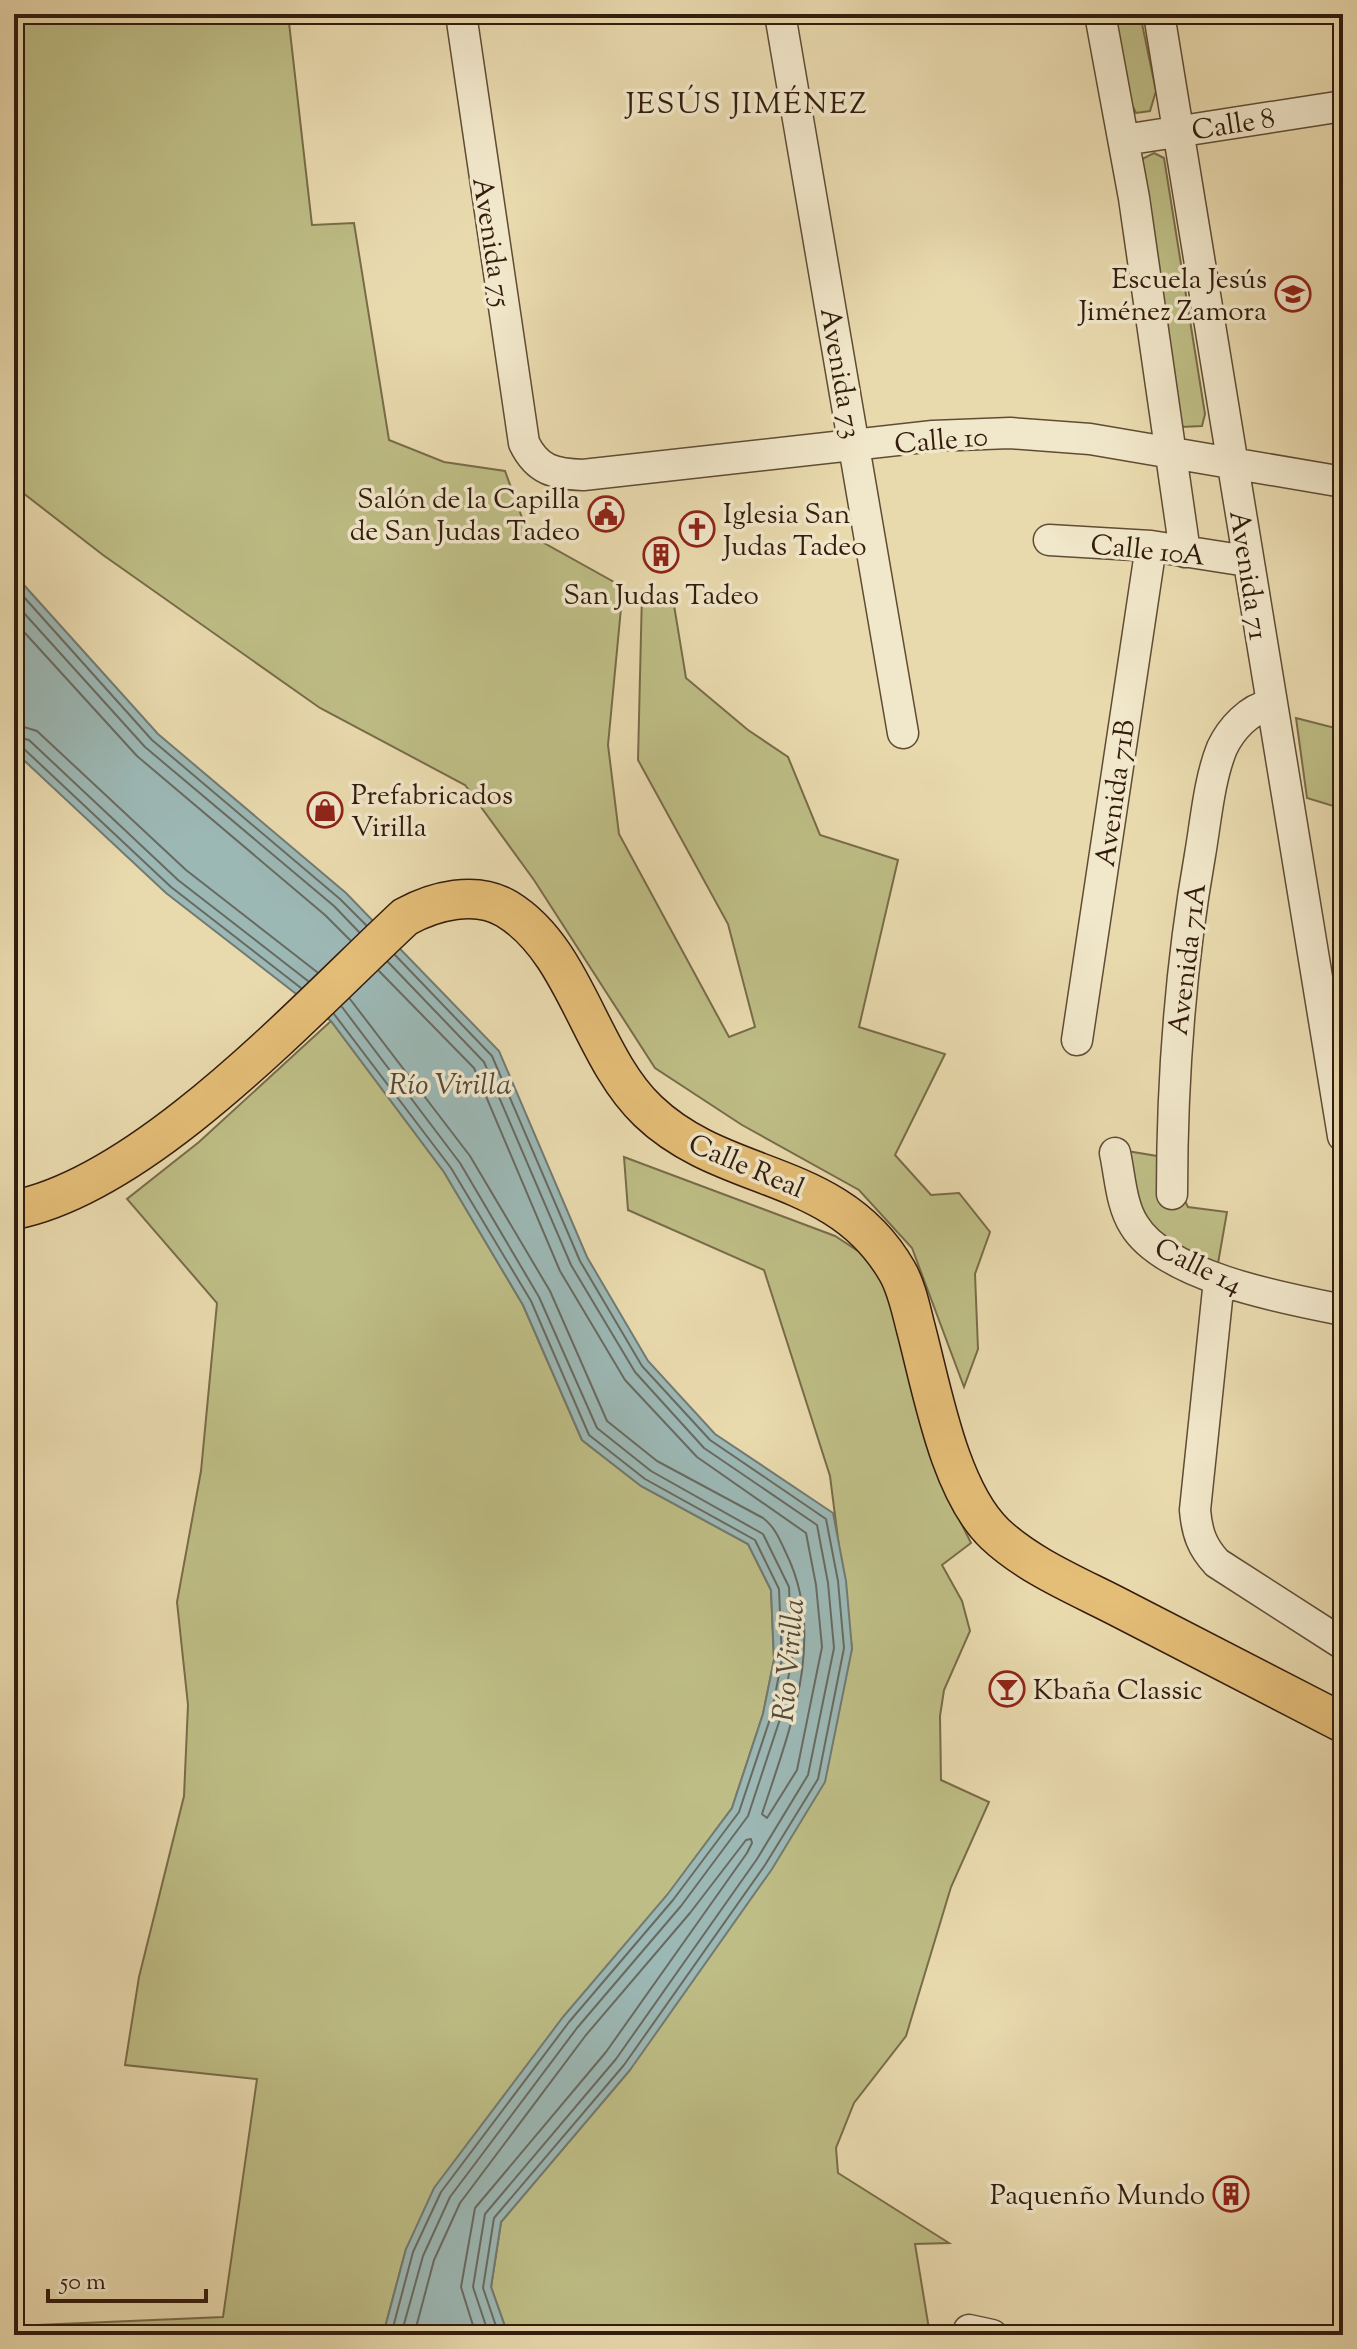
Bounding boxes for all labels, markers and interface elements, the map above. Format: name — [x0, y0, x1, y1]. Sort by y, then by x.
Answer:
district label: JESÚS JIMÉNEZ — [624, 84, 868, 127]
street label: Calle 8 — [1189, 100, 1278, 152]
street label: Avenida 75 — [460, 175, 520, 311]
place label: Escuela Jesús Jiménez Zamora — [1077, 261, 1267, 333]
school or university icon: Escuela Jesús Jiménez Zamora — [1274, 275, 1312, 313]
street label: Avenida 73 — [808, 305, 870, 442]
street label: Calle 10 — [893, 418, 990, 466]
place label: Salón de la Capilla de San Judas Tadeo — [350, 481, 580, 553]
public building icon: Salón de la Capilla de San Judas Tadeo — [587, 495, 625, 533]
place label: Iglesia San Judas Tadeo — [721, 496, 867, 568]
street label: Avenida 71 — [1217, 508, 1277, 643]
church icon: Iglesia San Judas Tadeo — [678, 510, 716, 548]
street label: Calle 10A — [1088, 526, 1207, 578]
building icon: San Judas Tadeo — [642, 536, 680, 574]
place label: San Judas Tadeo — [563, 577, 759, 617]
street label: Avenida 71B — [1087, 717, 1147, 870]
place label: Prefabricados Virilla — [351, 777, 513, 849]
shop icon: Prefabricados Virilla — [306, 791, 344, 829]
street label: Avenida 71A — [1160, 881, 1218, 1038]
water label: Río Virilla — [388, 1065, 512, 1108]
street label: Calle Real — [682, 1125, 810, 1210]
street label: Calle 14 — [1147, 1229, 1248, 1306]
water label: Río Virilla — [764, 1597, 817, 1723]
bar icon: Kbaña Classic — [988, 1670, 1026, 1708]
place label: Kbaña Classic — [1033, 1672, 1203, 1712]
building icon: Paquenño Mundo — [1212, 2175, 1250, 2213]
place label: Paquenño Mundo — [990, 2177, 1205, 2217]
scale bar — [48, 2253, 206, 2303]
text: 50 m — [58, 2266, 106, 2300]

